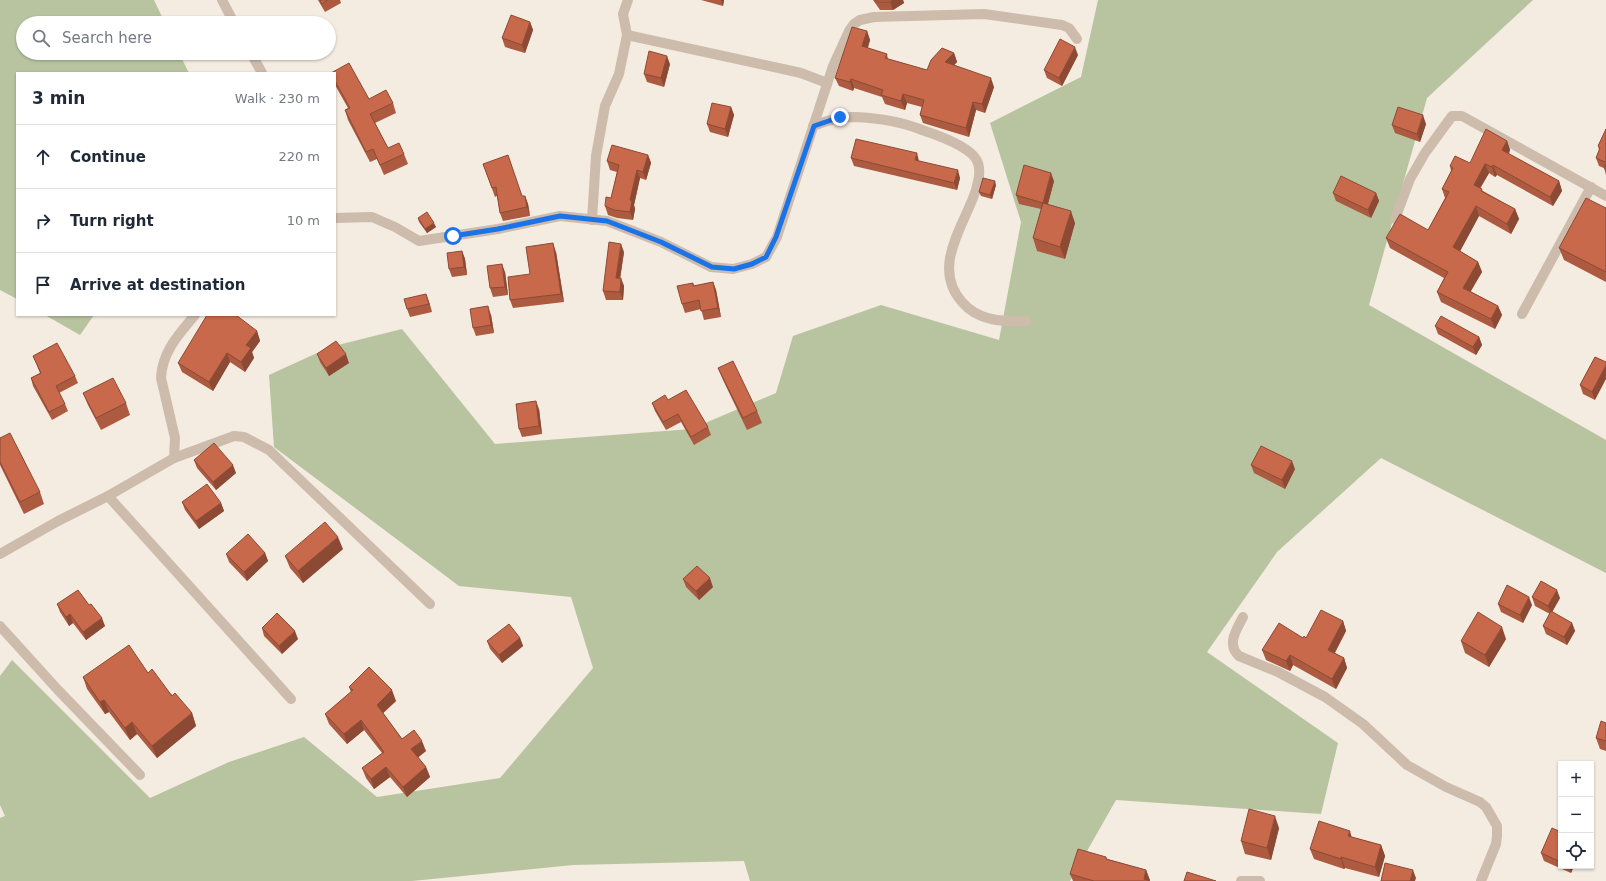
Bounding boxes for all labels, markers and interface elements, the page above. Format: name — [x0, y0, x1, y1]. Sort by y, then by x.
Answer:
search box — [16, 16, 336, 60]
icon: search — [30, 27, 52, 49]
text: Search here — [62, 29, 152, 47]
text: 3 min — [32, 88, 85, 108]
text: Walk · 230 m — [235, 91, 320, 106]
route end — [831, 108, 849, 126]
icon: ahead — [32, 146, 54, 168]
text: Continue — [70, 148, 146, 166]
text: 220 m — [278, 149, 320, 164]
icon: right — [32, 210, 54, 232]
text: Turn right — [70, 212, 154, 230]
text: 10 m — [287, 213, 320, 228]
route start — [444, 227, 462, 245]
icon: arrive — [32, 274, 54, 296]
text: Arrive at destination — [70, 276, 245, 294]
map controls — [1558, 761, 1594, 869]
button: + — [1558, 761, 1594, 797]
button: − — [1558, 797, 1594, 833]
button: locate — [1558, 833, 1594, 869]

